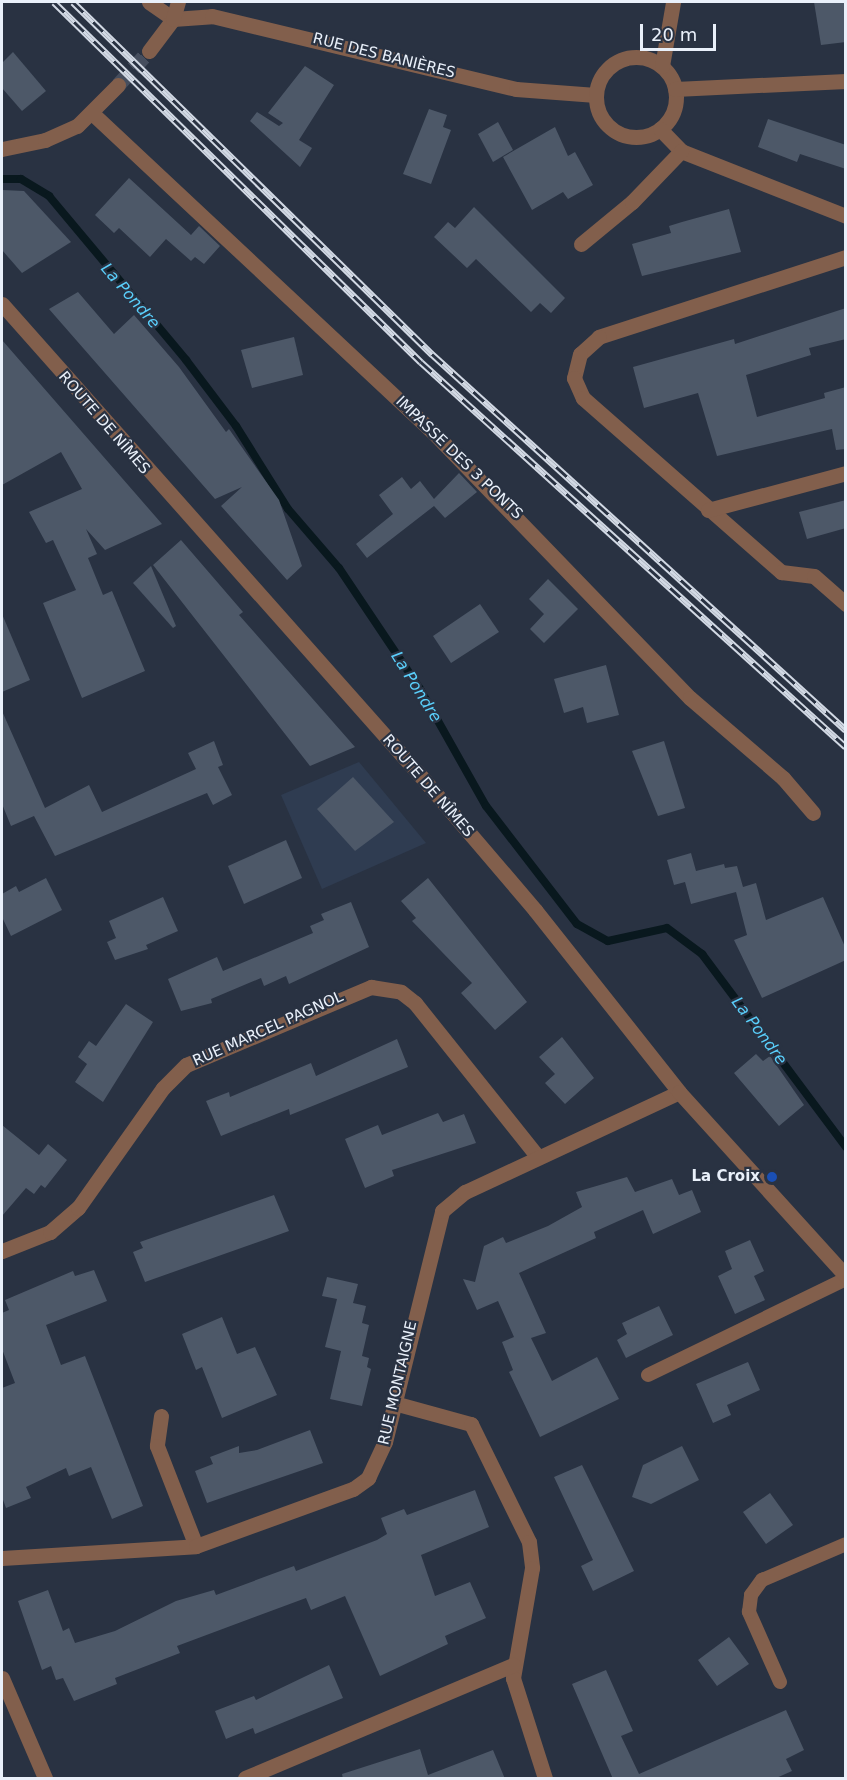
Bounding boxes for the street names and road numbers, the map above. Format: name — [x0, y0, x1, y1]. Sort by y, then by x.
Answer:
street label: RUE DES BANIÈRES — [311, 30, 457, 82]
street label: ROUTE DE NÎMES — [55, 368, 153, 478]
street label: IMPASSE DES 3 PONTS — [392, 393, 526, 523]
street label: ROUTE DE NÎMES — [379, 731, 477, 841]
street label: RUE MARCEL PAGNOL — [190, 988, 346, 1070]
street label: RUE MONTAIGNE — [375, 1319, 421, 1447]

